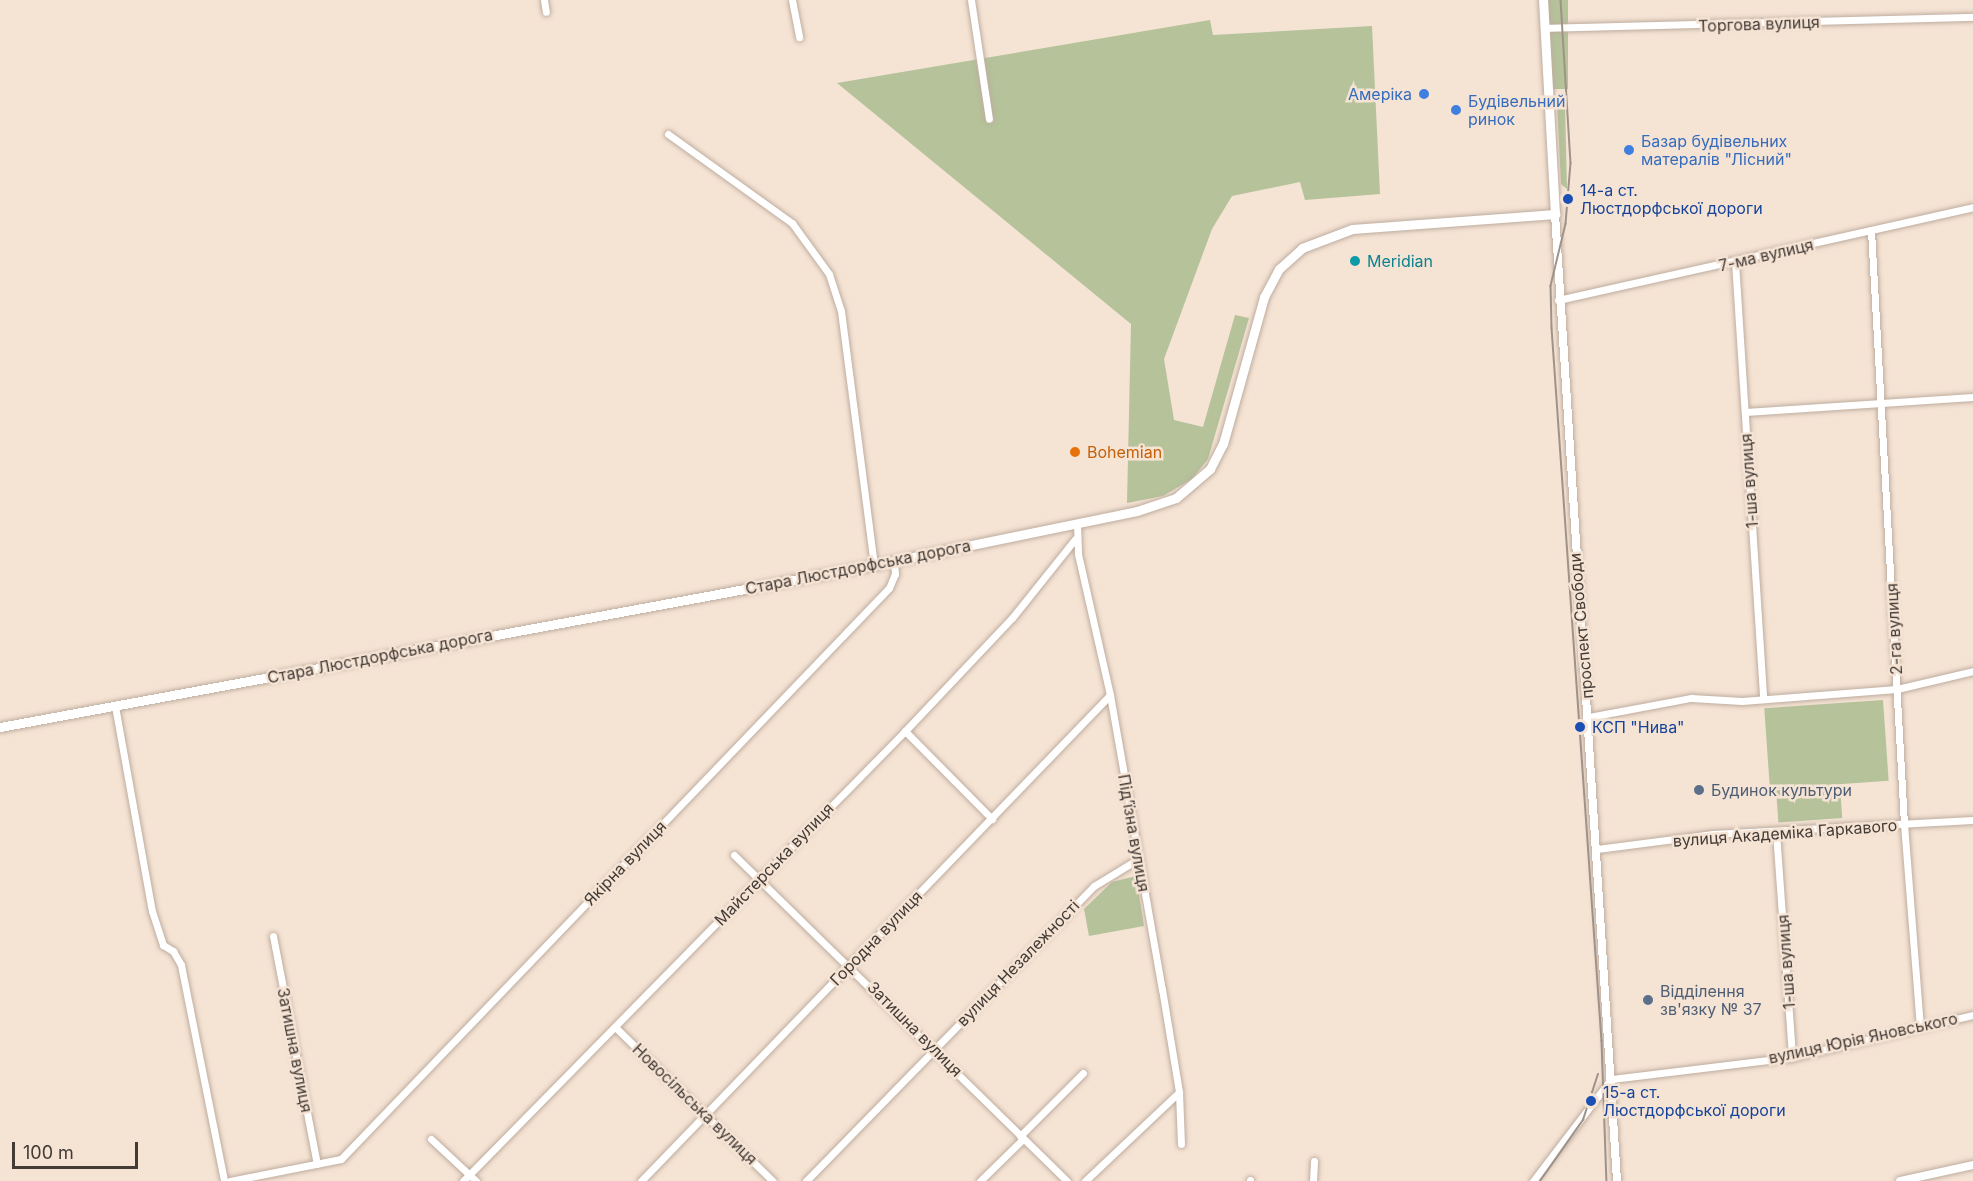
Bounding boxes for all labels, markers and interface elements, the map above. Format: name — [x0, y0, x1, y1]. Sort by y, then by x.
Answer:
street label: Торгова вулиця — [1698, 12, 1820, 36]
place label: Амеріка — [1348, 84, 1412, 104]
marker: Амеріка — [1417, 87, 1431, 101]
place label: Будівельний ринок — [1468, 91, 1565, 129]
marker: Будівельний ринок — [1449, 103, 1463, 117]
place label: Базар будівельних матералів "Лісний" — [1641, 131, 1792, 169]
marker: Базар будівельних матералів "Лісний" — [1622, 143, 1636, 157]
place label: 14-а ст. Люстдорфської дороги — [1580, 180, 1763, 218]
marker: 14-а ст. Люстдорфської дороги — [1561, 192, 1575, 206]
street label: 7-ма вулиця — [1717, 235, 1815, 275]
place label: Meridian — [1367, 251, 1433, 271]
marker: Meridian — [1348, 254, 1362, 268]
street label: 1-ша вулиця — [1736, 433, 1762, 529]
place label: Bohemian — [1087, 442, 1162, 462]
marker: Bohemian — [1068, 445, 1082, 459]
street label: Стара Люстдорфська дорога — [744, 536, 972, 598]
street label: проспект Свободи — [1565, 552, 1597, 700]
street label: 2-га вулиця — [1882, 583, 1906, 675]
street label: Стара Люстдорфська дорога — [266, 625, 494, 687]
place label: КСП "Нива" — [1592, 717, 1685, 737]
marker: КСП "Нива" — [1573, 720, 1587, 734]
street label: Підʼїзна вулиця — [1114, 773, 1154, 893]
place label: Будинок культури — [1711, 780, 1852, 800]
marker: Будинок культури — [1692, 783, 1706, 797]
street label: Майстерська вулиця — [710, 799, 838, 929]
street label: вулиця Академіка Гаркавого — [1672, 816, 1898, 850]
street label: Якірна вулиця — [580, 817, 670, 909]
street label: Городна вулиця — [826, 887, 926, 989]
street label: вулиця Незалежності — [953, 896, 1083, 1030]
street label: 1-ша вулиця — [1773, 914, 1799, 1010]
street label: Затишна вулиця — [863, 977, 967, 1081]
place label: Відділення зв'язку № 37 — [1660, 981, 1762, 1019]
street label: Затишна вулиця — [274, 986, 316, 1114]
marker: Відділення зв'язку № 37 — [1641, 993, 1655, 1007]
street label: вулиця Юрія Яновського — [1767, 1009, 1959, 1067]
street label: Новосільська вулиця — [629, 1039, 761, 1169]
place label: 15-а ст. Люстдорфської дороги — [1603, 1082, 1786, 1120]
marker: 15-а ст. Люстдорфської дороги — [1584, 1094, 1598, 1108]
scale bar — [15, 1130, 141, 1168]
text: 100 m — [23, 1142, 74, 1163]

